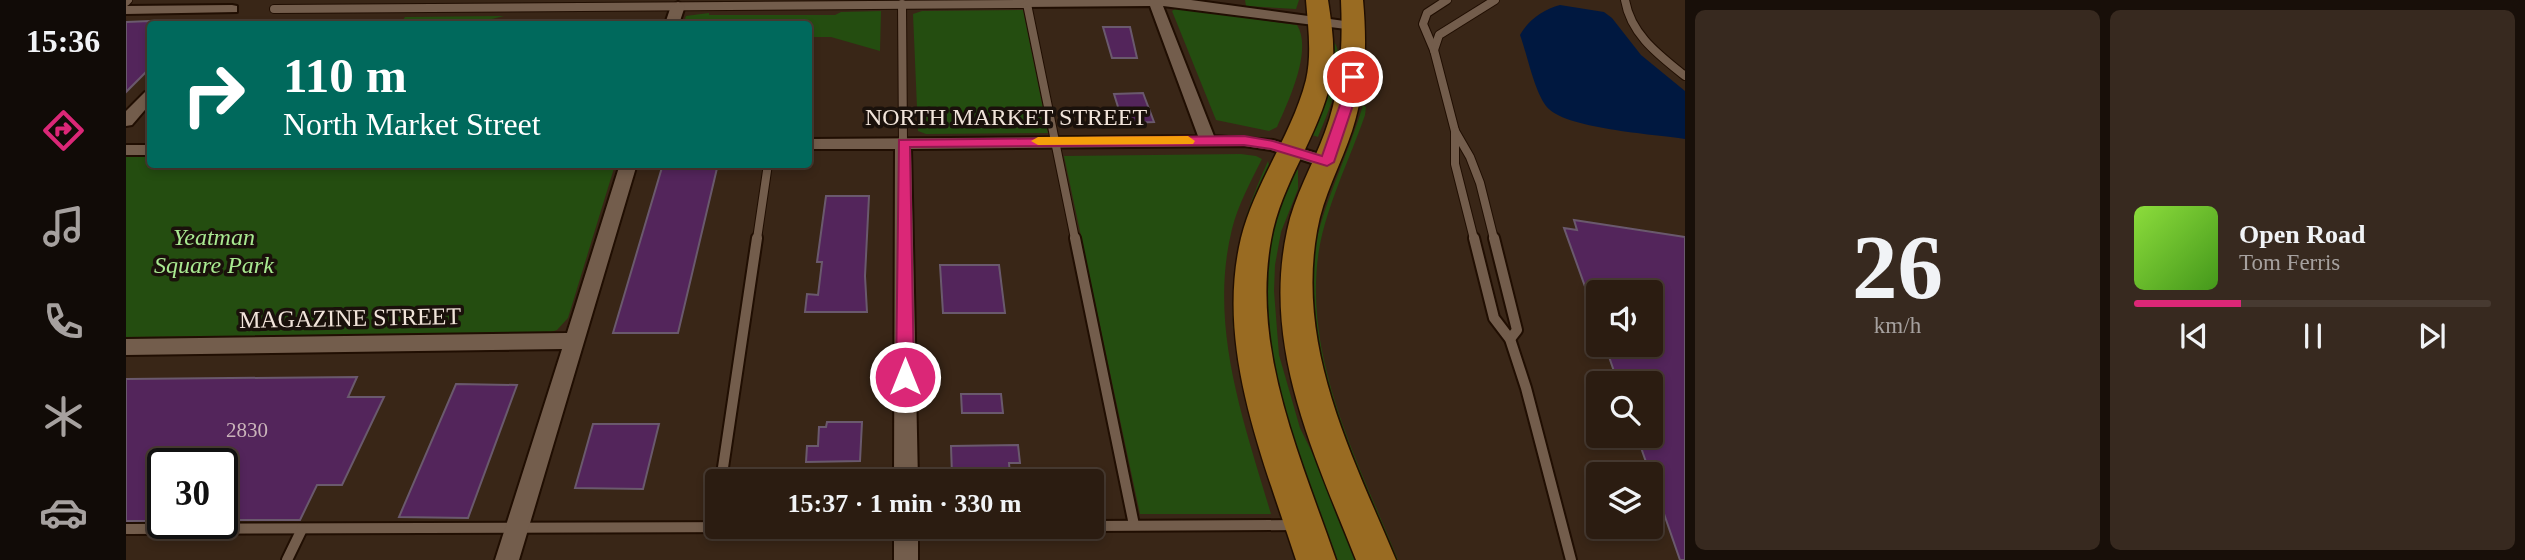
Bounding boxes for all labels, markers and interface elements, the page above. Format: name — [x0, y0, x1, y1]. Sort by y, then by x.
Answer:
text: 15:36 — [26, 23, 100, 59]
pin — [1323, 47, 1383, 107]
text: 110 m — [283, 48, 407, 103]
icon: right — [168, 49, 259, 140]
icon: arrive — [1334, 58, 1372, 96]
street label: NORTH MARKET STREET — [865, 104, 1147, 130]
icon: directions — [39, 106, 88, 155]
text: North Market Street — [283, 106, 541, 142]
icon: music — [39, 202, 88, 251]
text: 26 — [1852, 217, 1943, 318]
text: Open Road — [2239, 220, 2365, 249]
park label: Yeatman Square Park — [154, 224, 274, 278]
text: Tom Ferris — [2239, 250, 2340, 275]
map controls — [1586, 280, 1663, 539]
button: sound — [1586, 280, 1663, 357]
icon: phone — [39, 297, 88, 346]
street label: MAGAZINE STREET — [239, 303, 462, 333]
text: km/h — [1874, 313, 1921, 338]
icon: previous — [2175, 317, 2213, 355]
icon: pause — [2294, 317, 2332, 355]
icon: next — [2413, 317, 2451, 355]
position arrow — [868, 340, 942, 414]
button: search — [1586, 371, 1663, 448]
icon: climate — [39, 392, 88, 441]
house number: 2830 — [226, 418, 268, 442]
speed limit sign: 30 — [147, 448, 238, 539]
button: layers — [1586, 462, 1663, 539]
icon: car — [39, 488, 88, 537]
text: 15:37 · 1 min · 330 m — [788, 489, 1022, 518]

